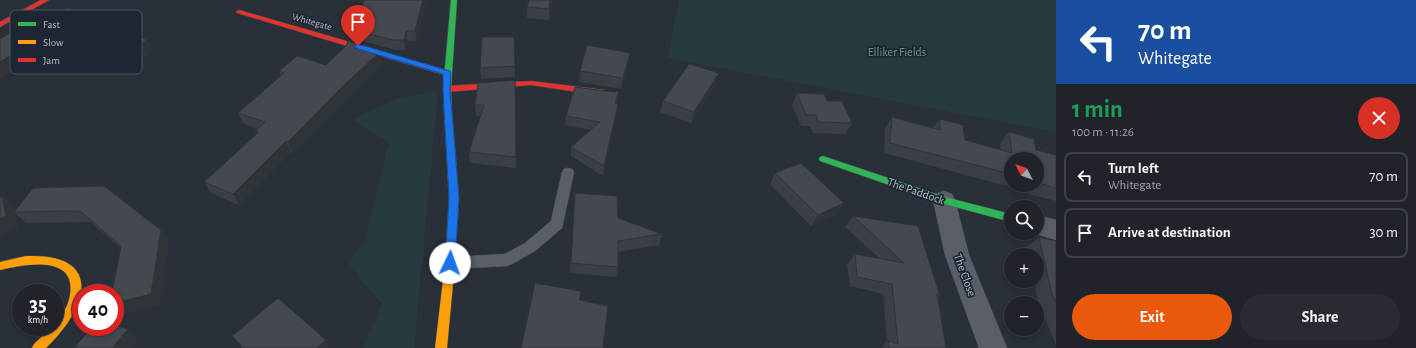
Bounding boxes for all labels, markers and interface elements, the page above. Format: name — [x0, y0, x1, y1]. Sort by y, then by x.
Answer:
pin — [341, 5, 375, 46]
legend — [10, 10, 142, 74]
icon: arrive — [347, 11, 369, 33]
street label: Whitegate — [291, 12, 333, 33]
icon: left — [1072, 16, 1124, 68]
text: 70 m — [1138, 17, 1192, 45]
text: Fast — [43, 19, 61, 30]
text: Slow — [43, 37, 64, 48]
park label: Elliker Fields — [868, 46, 926, 58]
text: Whitegate — [1138, 50, 1212, 68]
text: Jam — [43, 55, 60, 66]
button: close — [1358, 97, 1400, 139]
text: 1 min — [1072, 98, 1123, 122]
text: 100 m · 11:26 — [1072, 126, 1134, 139]
north arrow — [1004, 152, 1044, 192]
map controls — [1004, 152, 1044, 336]
text: Turn left — [1108, 161, 1159, 176]
icon: left — [1074, 166, 1096, 188]
text: 70 m — [1369, 169, 1398, 184]
street label: The Paddock — [886, 176, 947, 207]
text: Whitegate — [1108, 179, 1161, 192]
button: search — [1004, 200, 1044, 240]
icon: arrive — [1074, 222, 1096, 244]
text: Arrive at destination — [1108, 225, 1231, 240]
text: 30 m — [1369, 225, 1398, 240]
position arrow — [429, 242, 471, 284]
button: + — [1004, 248, 1044, 288]
street label: The Close — [952, 252, 978, 298]
speed limit sign: 40 — [72, 284, 124, 336]
button: Exit — [1072, 294, 1232, 340]
button: Share — [1240, 294, 1400, 340]
text: 35 — [29, 295, 47, 315]
button: − — [1004, 296, 1044, 336]
text: km/h — [28, 315, 48, 325]

